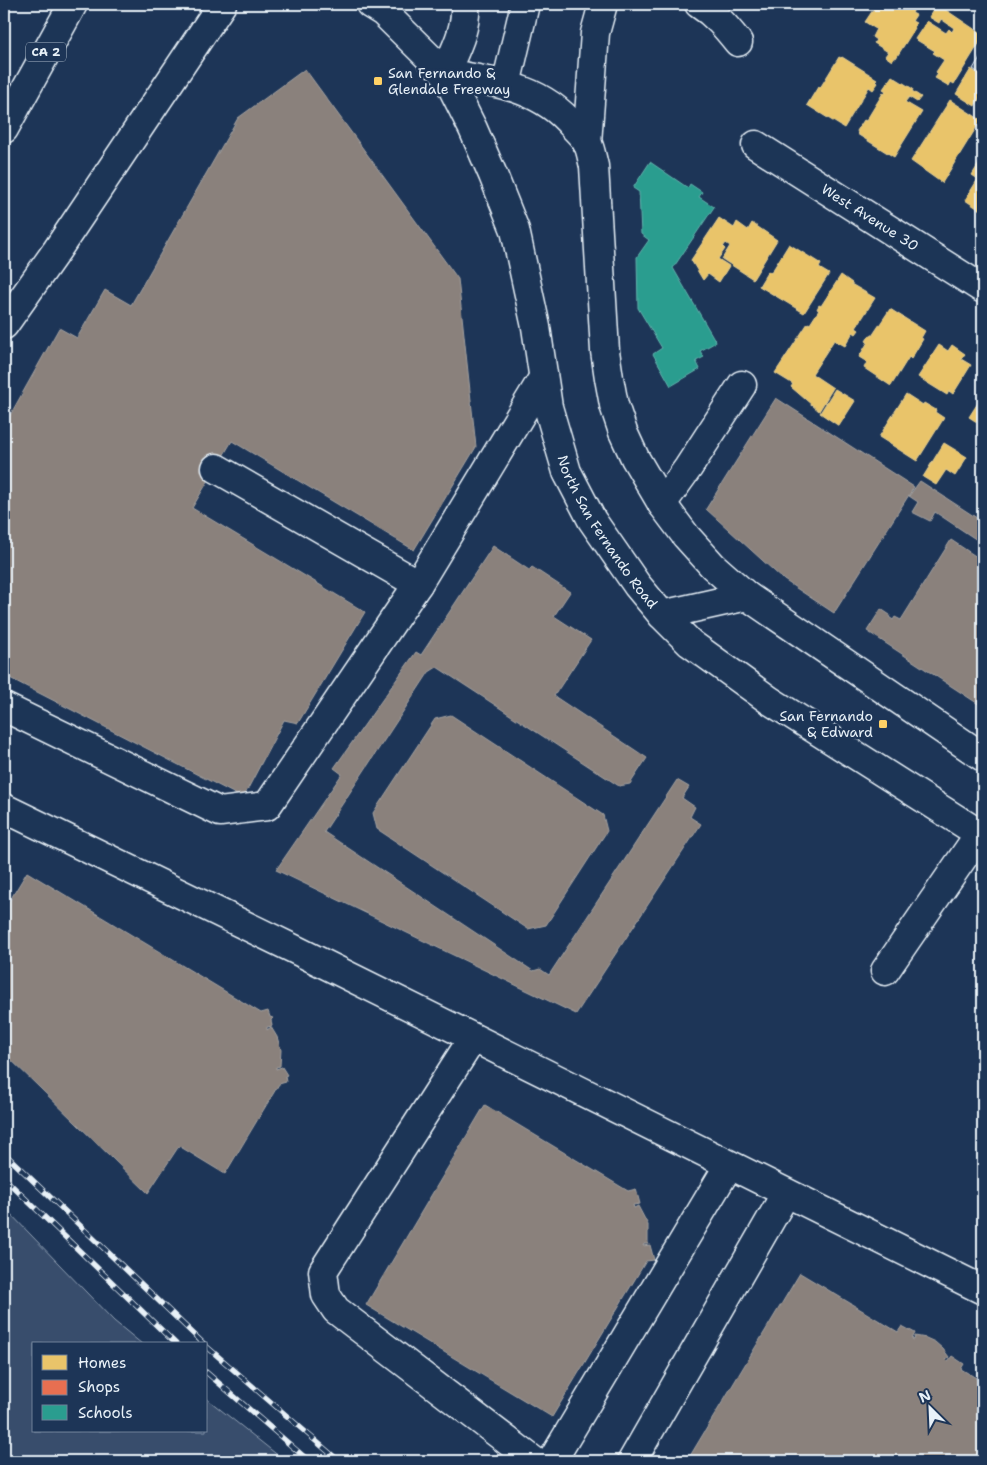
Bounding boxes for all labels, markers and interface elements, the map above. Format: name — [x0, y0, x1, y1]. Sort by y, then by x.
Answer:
road number: CA 2 — [26, 42, 66, 62]
place label: San Fernando & Glendale Freeway — [388, 64, 510, 98]
marker: San Fernando & Glendale Freeway — [372, 75, 384, 87]
street label: West Avenue 30 — [818, 180, 922, 255]
street label: North San Fernando Road — [554, 453, 662, 612]
place label: San Fernando & Edward — [779, 707, 873, 741]
marker: San Fernando & Edward — [877, 718, 889, 730]
legend — [32, 1342, 208, 1432]
text: Homes — [78, 1353, 126, 1373]
text: Shops — [78, 1377, 120, 1397]
north arrow — [904, 1382, 954, 1432]
text: N — [916, 1386, 933, 1407]
text: Schools — [78, 1403, 133, 1423]

